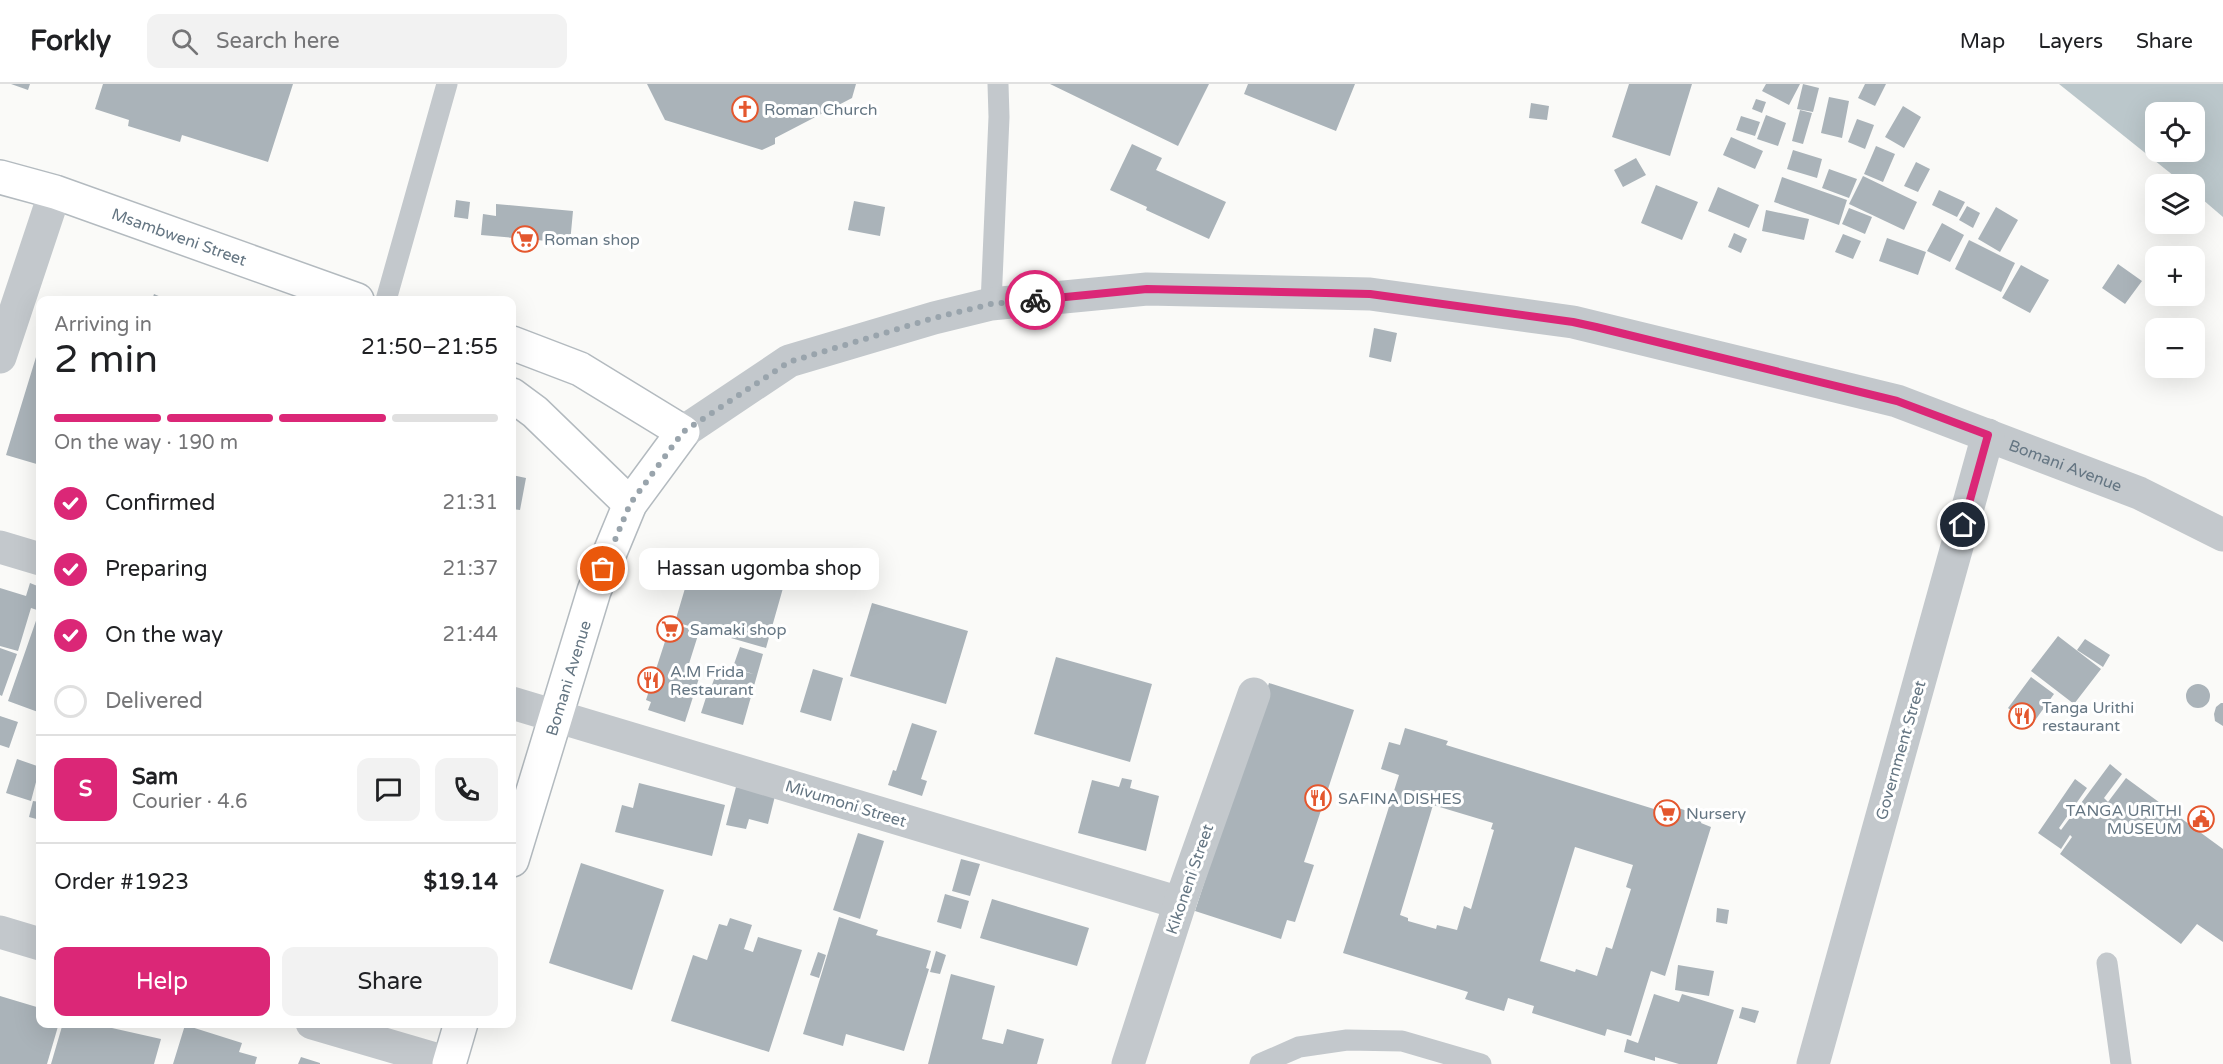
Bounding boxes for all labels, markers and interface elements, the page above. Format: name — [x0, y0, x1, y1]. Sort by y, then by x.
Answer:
search box — [147, 14, 567, 68]
text: Forkly — [30, 24, 111, 58]
icon: search — [168, 25, 201, 58]
text: Search here — [216, 28, 340, 54]
text: Map — [1960, 29, 2005, 54]
text: Layers — [2038, 29, 2103, 54]
text: Share — [2136, 29, 2193, 54]
church icon: Roman Church — [730, 94, 760, 124]
place label: Roman Church — [764, 100, 877, 120]
map controls — [2145, 102, 2205, 378]
button: locate — [2145, 102, 2205, 162]
button: layers — [2145, 174, 2205, 234]
street label: Msambweni Street — [109, 204, 249, 271]
supermarket icon: Roman shop — [510, 224, 540, 254]
place label: Roman shop — [544, 230, 640, 250]
button: + — [2145, 246, 2205, 306]
courier — [1005, 270, 1065, 330]
icon: bike — [1019, 284, 1052, 317]
text: Arriving in — [54, 313, 152, 337]
button: − — [2145, 318, 2205, 378]
text: 21:50–21:55 — [361, 334, 498, 360]
text: 2 min — [54, 336, 158, 383]
text: On the way · 190 m — [54, 431, 238, 455]
street label: Bomani Avenue — [2006, 435, 2125, 497]
icon: check — [54, 487, 87, 520]
text: Confirmed — [105, 490, 215, 516]
text: 21:31 — [443, 491, 498, 515]
pin — [1937, 499, 1988, 550]
icon: home — [1946, 508, 1979, 541]
pin — [577, 543, 628, 594]
callout: Hassan ugomba shop — [639, 548, 879, 590]
icon: bag — [586, 552, 619, 585]
icon: check — [54, 553, 87, 586]
text: Preparing — [105, 556, 208, 582]
text: 21:37 — [443, 557, 498, 581]
text: Hassan ugomba shop — [656, 557, 862, 581]
supermarket icon: Samaki shop — [655, 614, 685, 644]
street label: Bomani Avenue — [542, 618, 596, 738]
icon: check — [54, 619, 87, 652]
place label: Samaki shop — [690, 620, 787, 640]
text: On the way — [105, 622, 223, 648]
text: 21:44 — [443, 623, 498, 647]
place label: A.M Frida Restaurant — [670, 662, 754, 700]
restaurant icon: A.M Frida Restaurant — [636, 665, 666, 695]
street label: Government Street — [1871, 678, 1930, 822]
text: Delivered — [105, 688, 203, 714]
place label: Tanga Urithi restaurant — [2042, 698, 2134, 736]
restaurant icon: Tanga Urithi restaurant — [2007, 701, 2037, 731]
button: chat — [357, 758, 420, 821]
button: phone — [435, 758, 498, 821]
text: Sam — [132, 764, 178, 790]
text: S — [79, 776, 92, 802]
street label: Mivumoni Street — [783, 776, 909, 832]
restaurant icon: SAFINA DISHES — [1303, 783, 1333, 813]
place label: SAFINA DISHES — [1338, 789, 1462, 809]
text: Courier · 4.6 — [132, 790, 247, 814]
supermarket icon: Nursery — [1652, 798, 1682, 828]
place label: TANGA URITHI MUSEUM — [2066, 801, 2182, 839]
place label: Nursery — [1686, 804, 1746, 824]
public building icon: TANGA URITHI MUSEUM — [2186, 804, 2216, 834]
street label: Kikoneni Street — [1162, 821, 1218, 937]
text: Order #1923 — [54, 869, 189, 895]
text: $19.14 — [423, 869, 498, 895]
button: Help — [54, 947, 270, 1016]
button: Share — [282, 947, 498, 1016]

